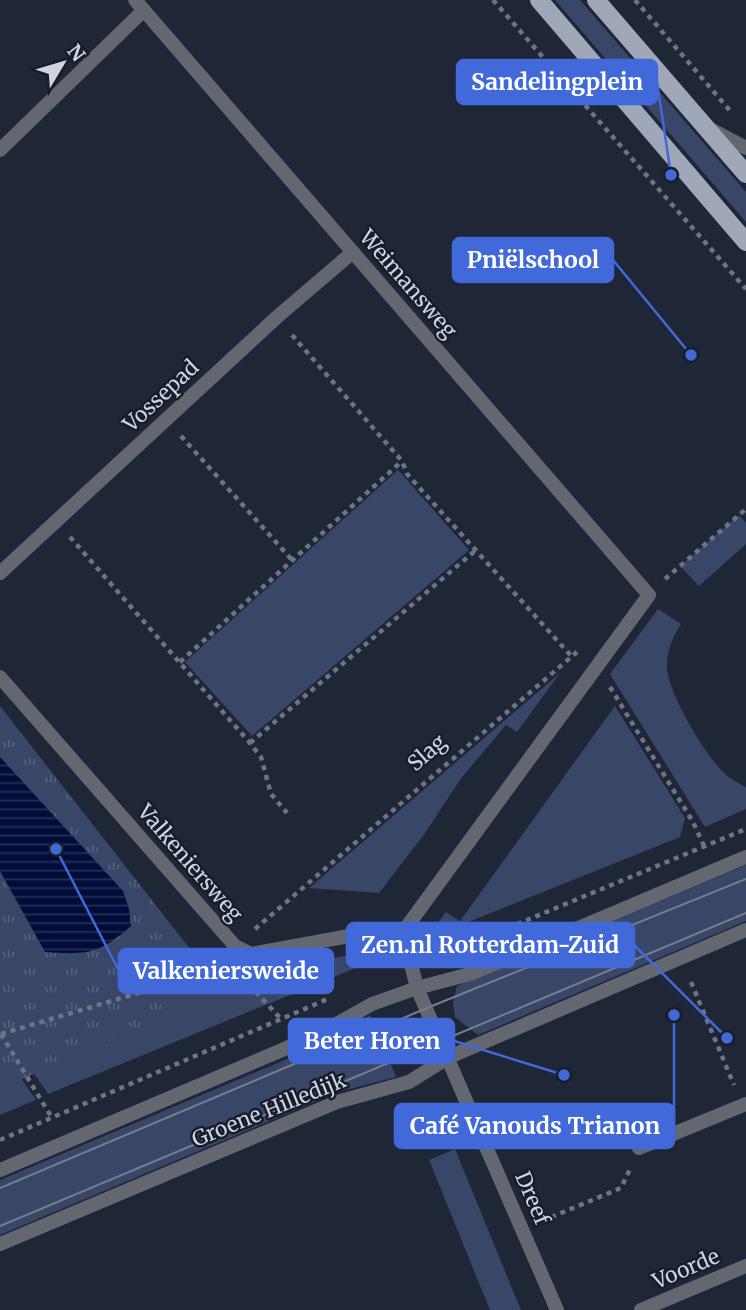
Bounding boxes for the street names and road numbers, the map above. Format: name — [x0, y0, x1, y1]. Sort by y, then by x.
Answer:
street label: Weimansweg — [353, 223, 463, 344]
street label: Vossepad — [116, 354, 204, 438]
street label: Slag — [402, 728, 452, 777]
street label: Valkeniersweg — [131, 798, 249, 927]
street label: Groene Hilledijk — [188, 1066, 350, 1153]
street label: Dreef — [509, 1167, 556, 1229]
street label: Voorde — [647, 1242, 723, 1295]

